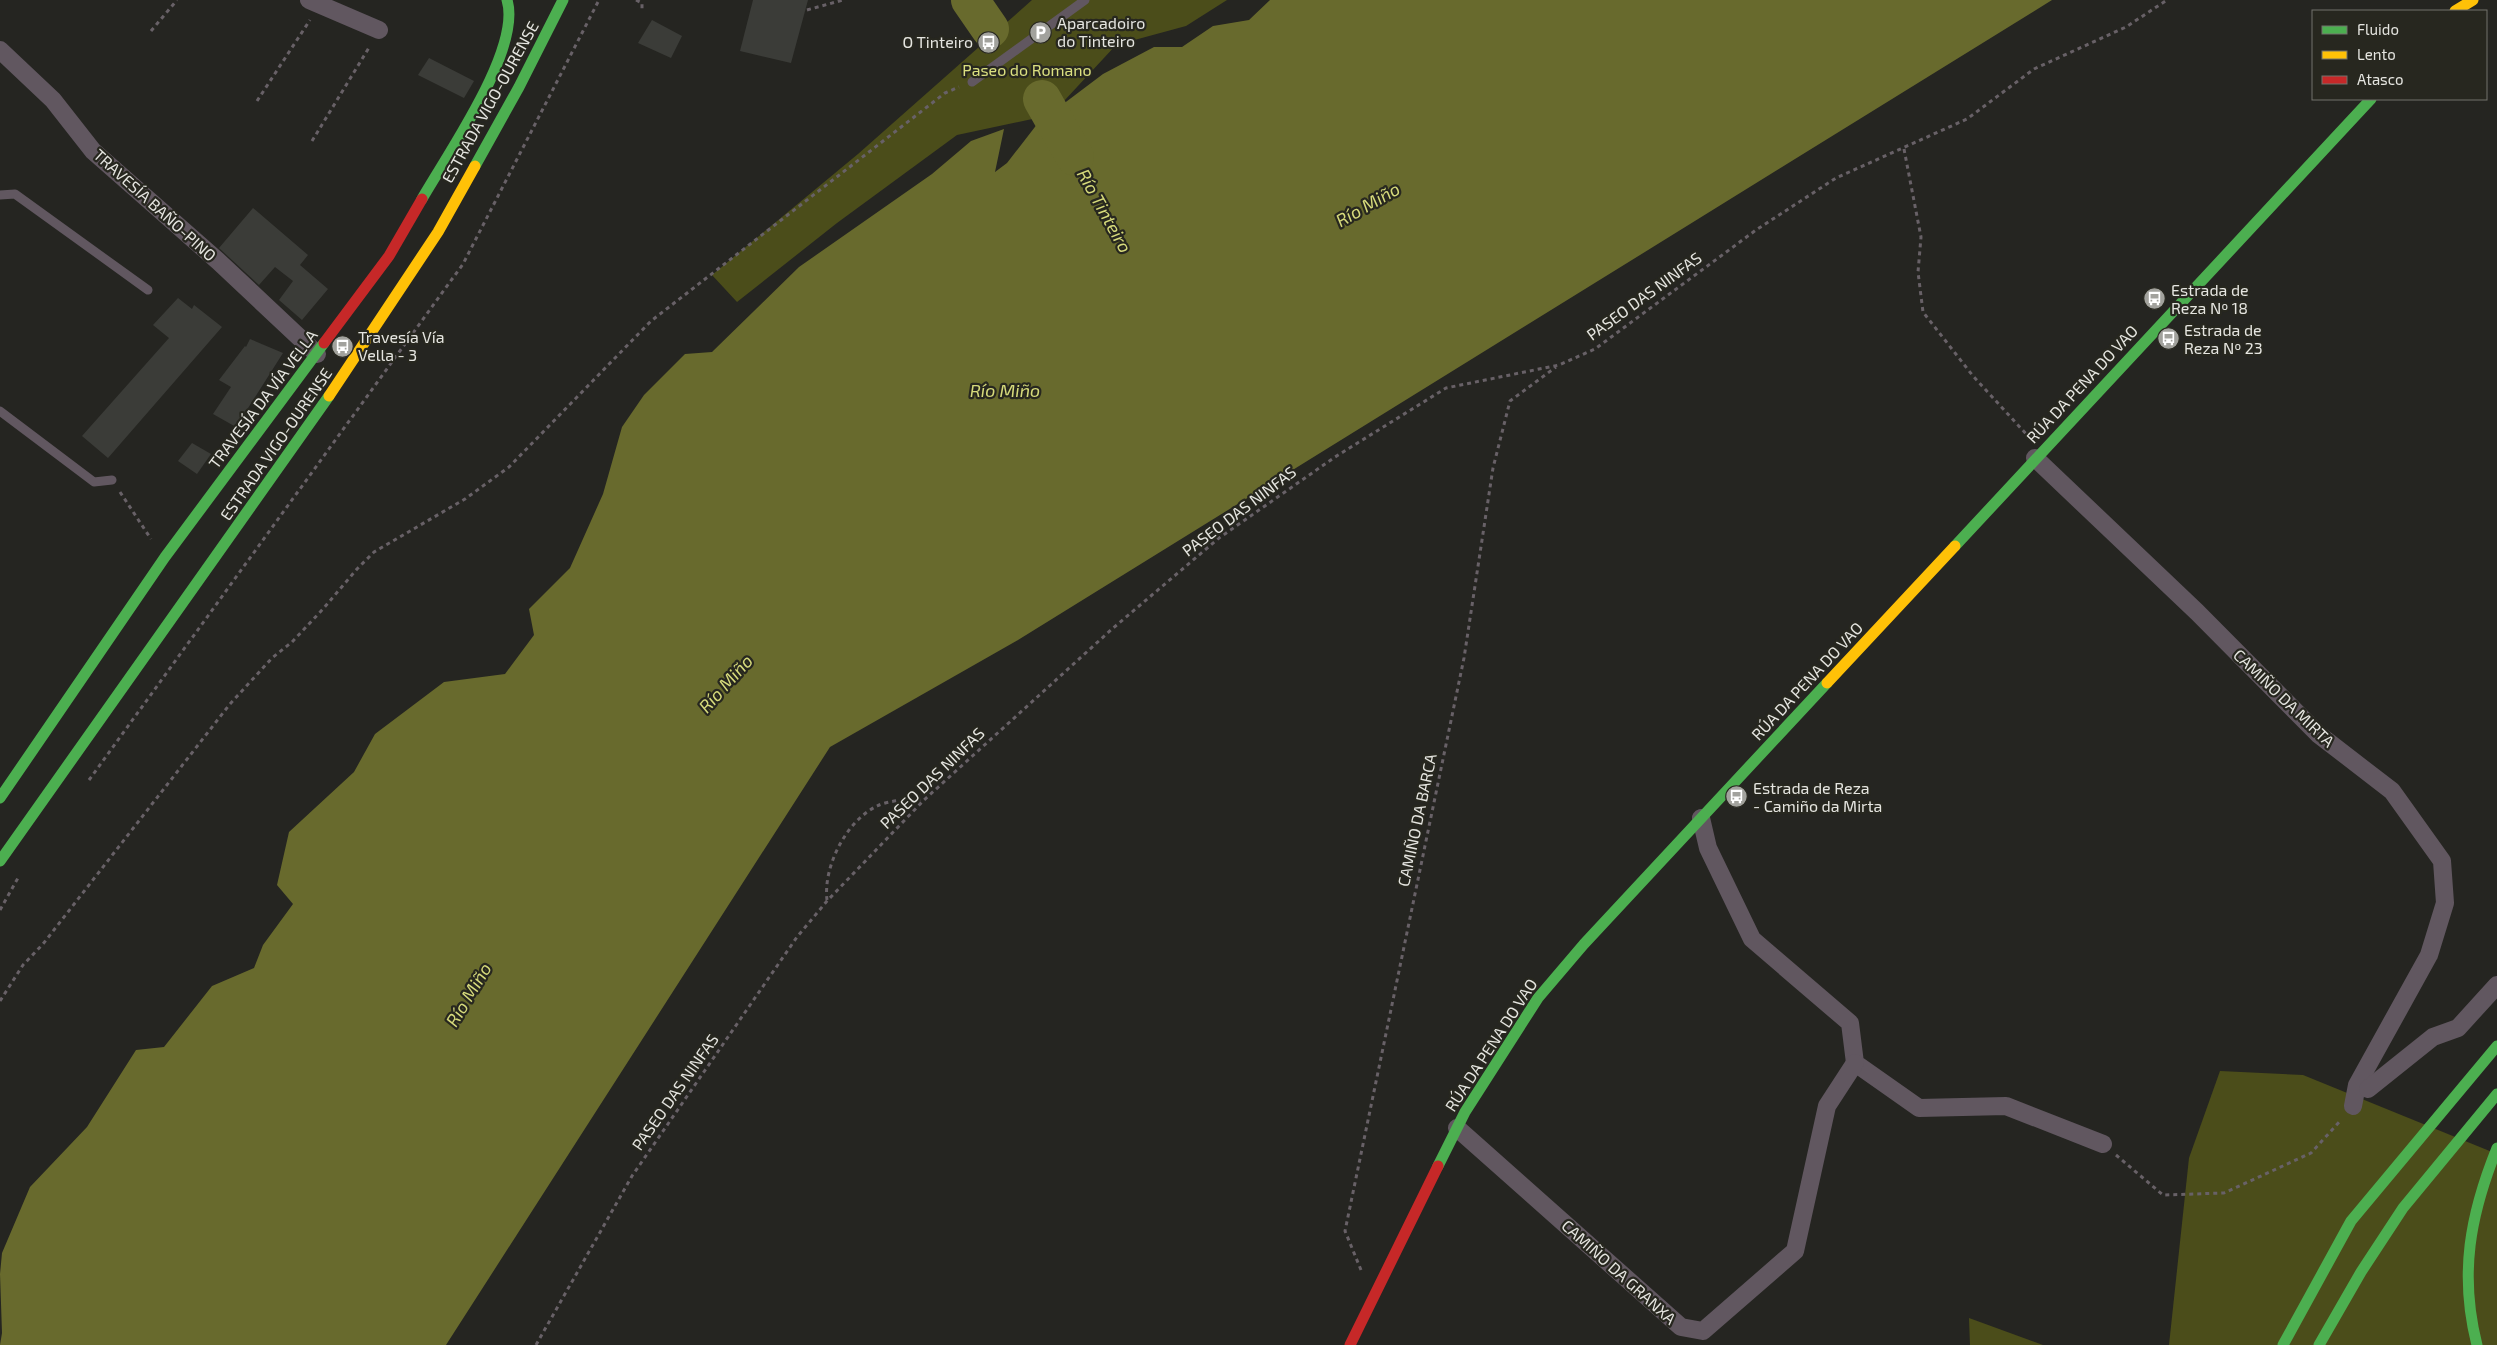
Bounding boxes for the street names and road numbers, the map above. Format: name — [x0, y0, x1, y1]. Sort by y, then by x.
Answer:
street label: ESTRADA VIGO-OURENSE — [437, 18, 542, 186]
street label: TRAVESÍA BAÑO-PINO — [90, 145, 220, 265]
street label: PASEO DAS NINFAS — [1583, 248, 1705, 344]
street label: RÚA DA PENA DO VAO — [2022, 321, 2141, 447]
street label: TRAVESÍA DA VÍA VELLA — [204, 326, 321, 472]
street label: ESTRADA VIGO-OURENSE — [216, 364, 335, 524]
street label: PASEO DAS NINFAS — [1178, 462, 1299, 560]
street label: RÚA DA PENA DO VAO — [1747, 618, 1866, 744]
street label: CAMIÑO DA MIRTA — [2230, 645, 2339, 751]
street label: PASEO DAS NINFAS — [876, 723, 988, 832]
street label: CAMIÑO DA BARCA — [1393, 752, 1440, 888]
street label: RÚA DA PENA DO VAO — [1441, 975, 1541, 1115]
street label: PASEO DAS NINFAS — [627, 1030, 722, 1153]
street label: CAMIÑO DA GRANXA — [1558, 1215, 1681, 1328]

